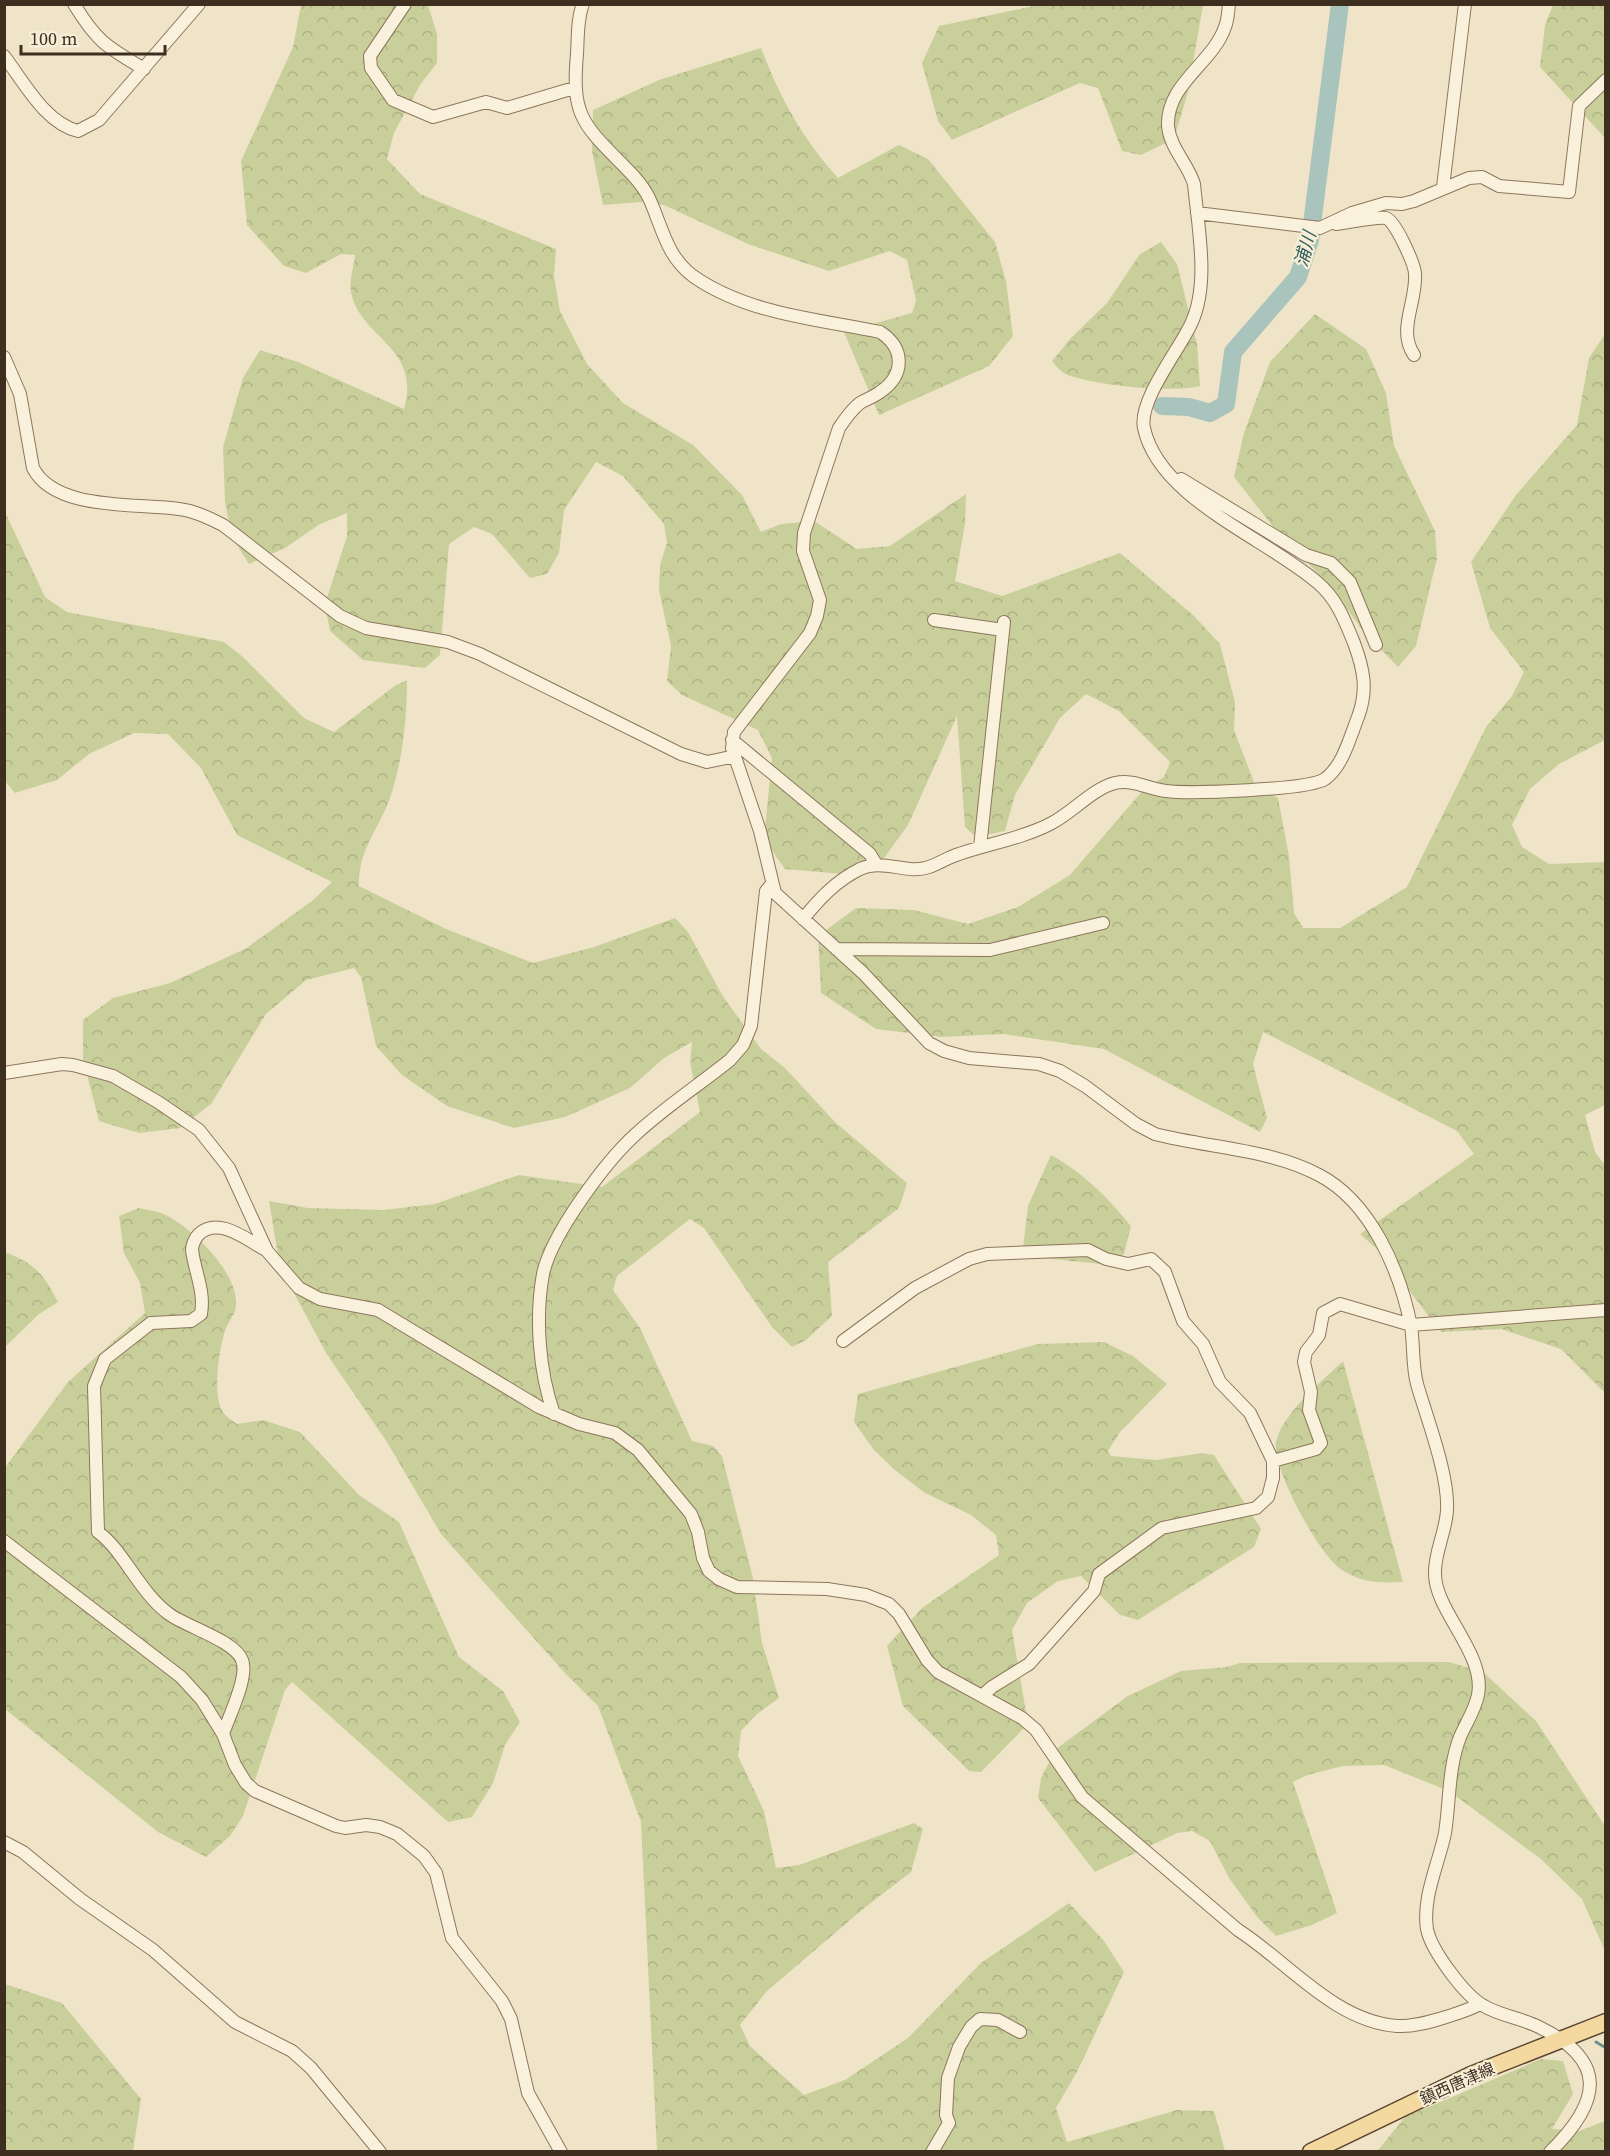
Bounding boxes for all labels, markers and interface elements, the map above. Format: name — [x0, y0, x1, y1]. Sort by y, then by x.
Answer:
scale bar — [21, 18, 165, 56]
text: 100 m — [30, 26, 77, 51]
water label: 浦川 — [1288, 226, 1322, 270]
street label: 鎮西唐津線 — [1416, 2057, 1498, 2109]

